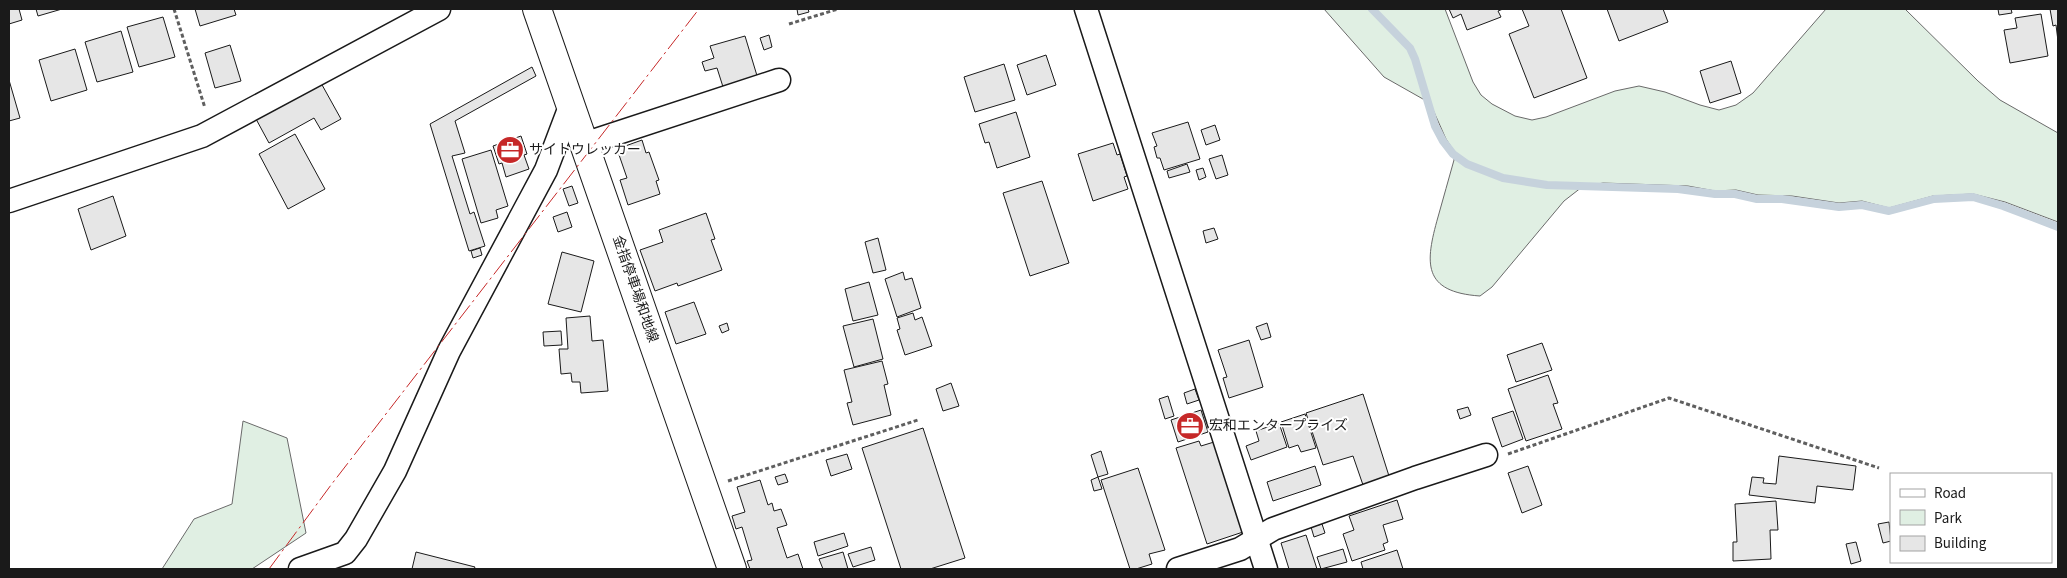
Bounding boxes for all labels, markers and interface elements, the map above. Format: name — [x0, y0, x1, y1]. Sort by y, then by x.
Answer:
office icon: サイトウレッカー — [495, 135, 525, 165]
place label: サイトウレッカー — [529, 140, 641, 160]
street label: 金指停車場和地線 — [607, 233, 663, 345]
office icon: 宏和エンタープライズ — [1175, 411, 1205, 441]
place label: 宏和エンタープライズ — [1209, 416, 1348, 436]
legend — [1890, 473, 2052, 563]
text: Road — [1934, 483, 1966, 504]
text: Park — [1934, 508, 1963, 529]
text: Building — [1934, 533, 1987, 554]

